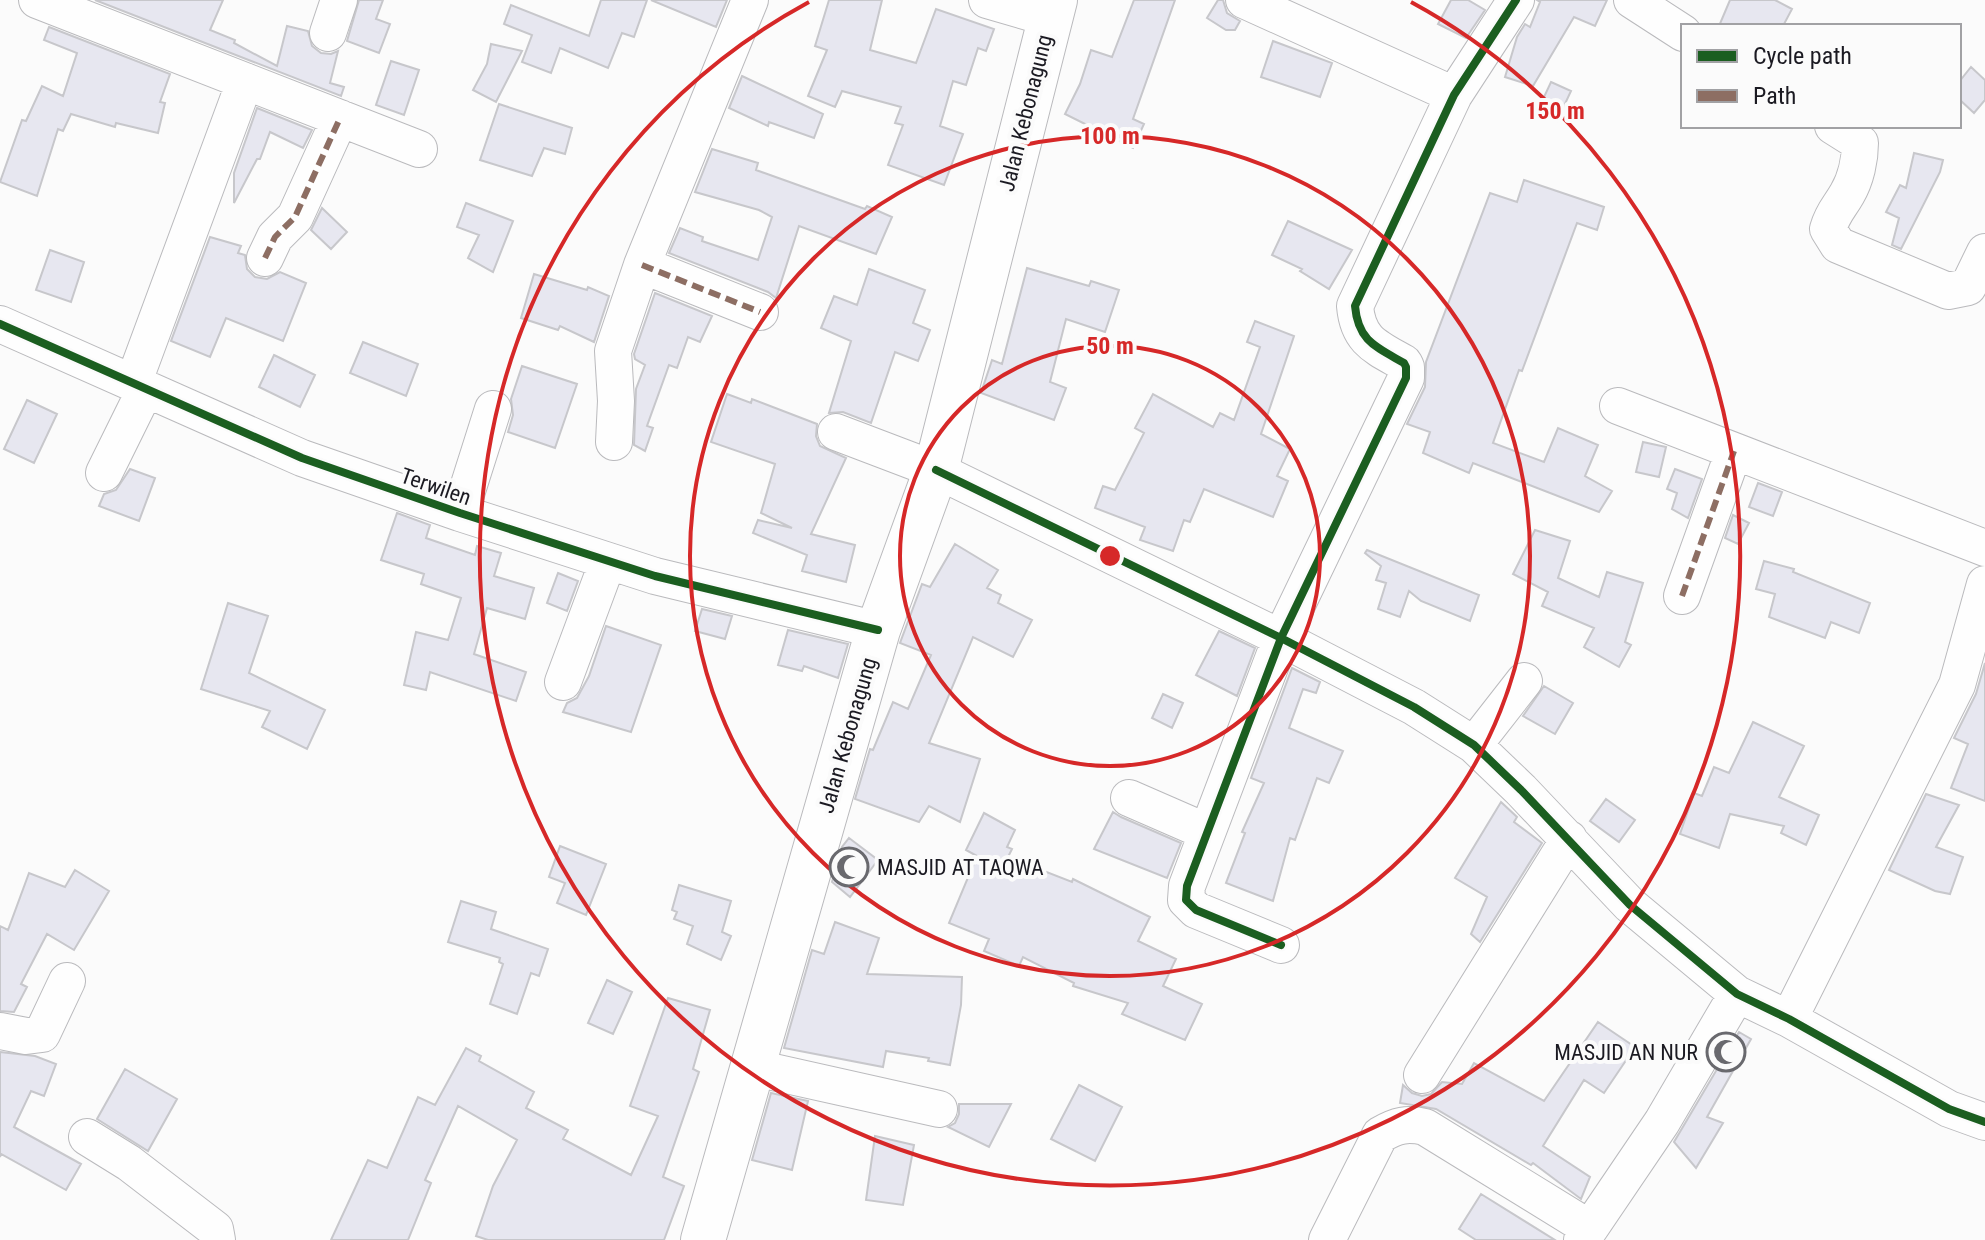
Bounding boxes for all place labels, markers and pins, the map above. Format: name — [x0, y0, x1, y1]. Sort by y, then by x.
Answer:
centre of rings — [1096, 542, 1124, 570]
mosque icon: MASJID AT TAQWA — [828, 846, 870, 888]
place label: MASJID AT TAQWA — [877, 855, 1044, 880]
mosque icon: MASJID AN NUR — [1705, 1031, 1747, 1073]
place label: MASJID AN NUR — [1554, 1040, 1698, 1065]

